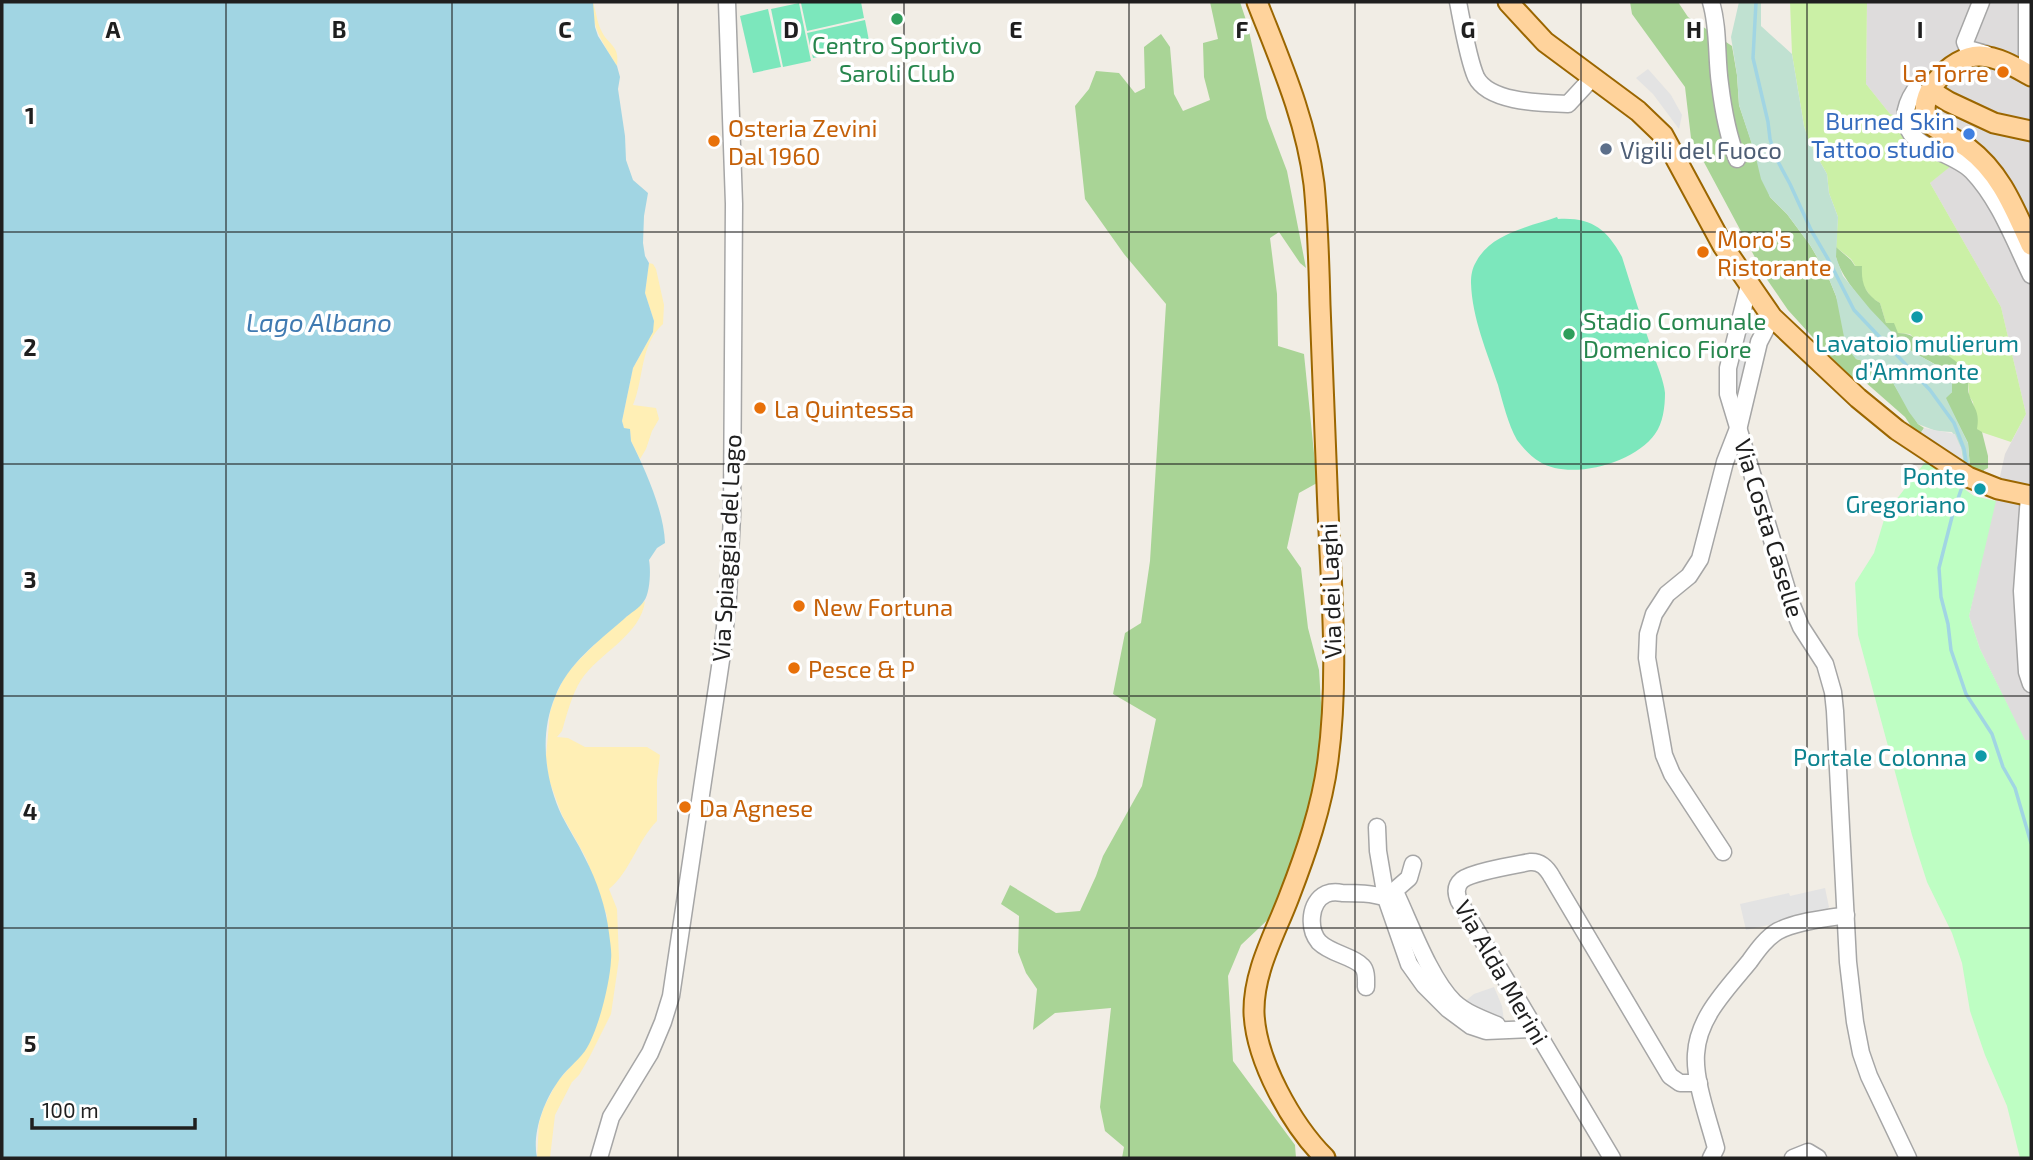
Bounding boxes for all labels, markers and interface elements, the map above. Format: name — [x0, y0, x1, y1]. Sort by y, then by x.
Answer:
marker: Centro Sportivo Saroli Club — [889, 11, 905, 27]
text: A — [105, 15, 121, 43]
text: B — [332, 15, 346, 43]
text: C — [558, 15, 572, 43]
text: D — [783, 15, 799, 43]
text: E — [1009, 15, 1023, 43]
text: F — [1236, 15, 1249, 43]
text: G — [1461, 15, 1475, 43]
text: H — [1686, 15, 1702, 43]
text: I — [1917, 15, 1923, 43]
place label: Centro Sportivo Saroli Club — [812, 30, 982, 87]
place label: La Torre — [1902, 58, 1989, 87]
marker: La Torre — [1995, 64, 2011, 80]
text: 1 — [25, 101, 35, 129]
place label: Burned Skin Tattoo studio — [1811, 106, 1955, 163]
place label: Osteria Zevini Dal 1960 — [728, 113, 877, 170]
marker: Burned Skin Tattoo studio — [1961, 126, 1977, 142]
marker: Osteria Zevini Dal 1960 — [706, 133, 722, 149]
place label: Vigili del Fuoco — [1620, 135, 1782, 164]
marker: Vigili del Fuoco — [1598, 141, 1614, 157]
place label: Moro's Ristorante — [1717, 224, 1832, 281]
marker: Moro's Ristorante — [1695, 244, 1711, 260]
water label: Lago Albano — [246, 306, 392, 337]
place label: Stadio Comunale Domenico Fiore — [1583, 306, 1766, 363]
marker: Lavatoio mulierum d’Ammonte — [1909, 309, 1925, 325]
marker: Stadio Comunale Domenico Fiore — [1561, 326, 1577, 342]
place label: Lavatoio mulierum d’Ammonte — [1815, 328, 2019, 385]
text: 2 — [23, 333, 37, 361]
place label: La Quintessa — [774, 394, 914, 423]
marker: La Quintessa — [752, 400, 768, 416]
street label: Via Spiaggia del Lago — [706, 433, 746, 663]
street label: Via Costa Caselle — [1729, 435, 1811, 621]
place label: Ponte Gregoriano — [1845, 461, 1966, 518]
marker: Ponte Gregoriano — [1972, 481, 1988, 497]
street label: Via dei Laghi — [1313, 523, 1347, 659]
text: 3 — [23, 565, 37, 593]
place label: New Fortuna — [813, 592, 953, 621]
marker: New Fortuna — [791, 598, 807, 614]
place label: Pesce & P — [808, 654, 915, 683]
marker: Pesce & P — [786, 660, 802, 676]
place label: Portale Colonna — [1793, 742, 1967, 771]
marker: Portale Colonna — [1973, 748, 1989, 764]
place label: Da Agnese — [699, 793, 813, 822]
text: 4 — [23, 797, 37, 825]
marker: Da Agnese — [677, 799, 693, 815]
street label: Via Alda Merini — [1449, 894, 1555, 1050]
text: 5 — [24, 1029, 36, 1057]
scale bar — [32, 1086, 194, 1130]
text: 100 m — [42, 1097, 99, 1122]

